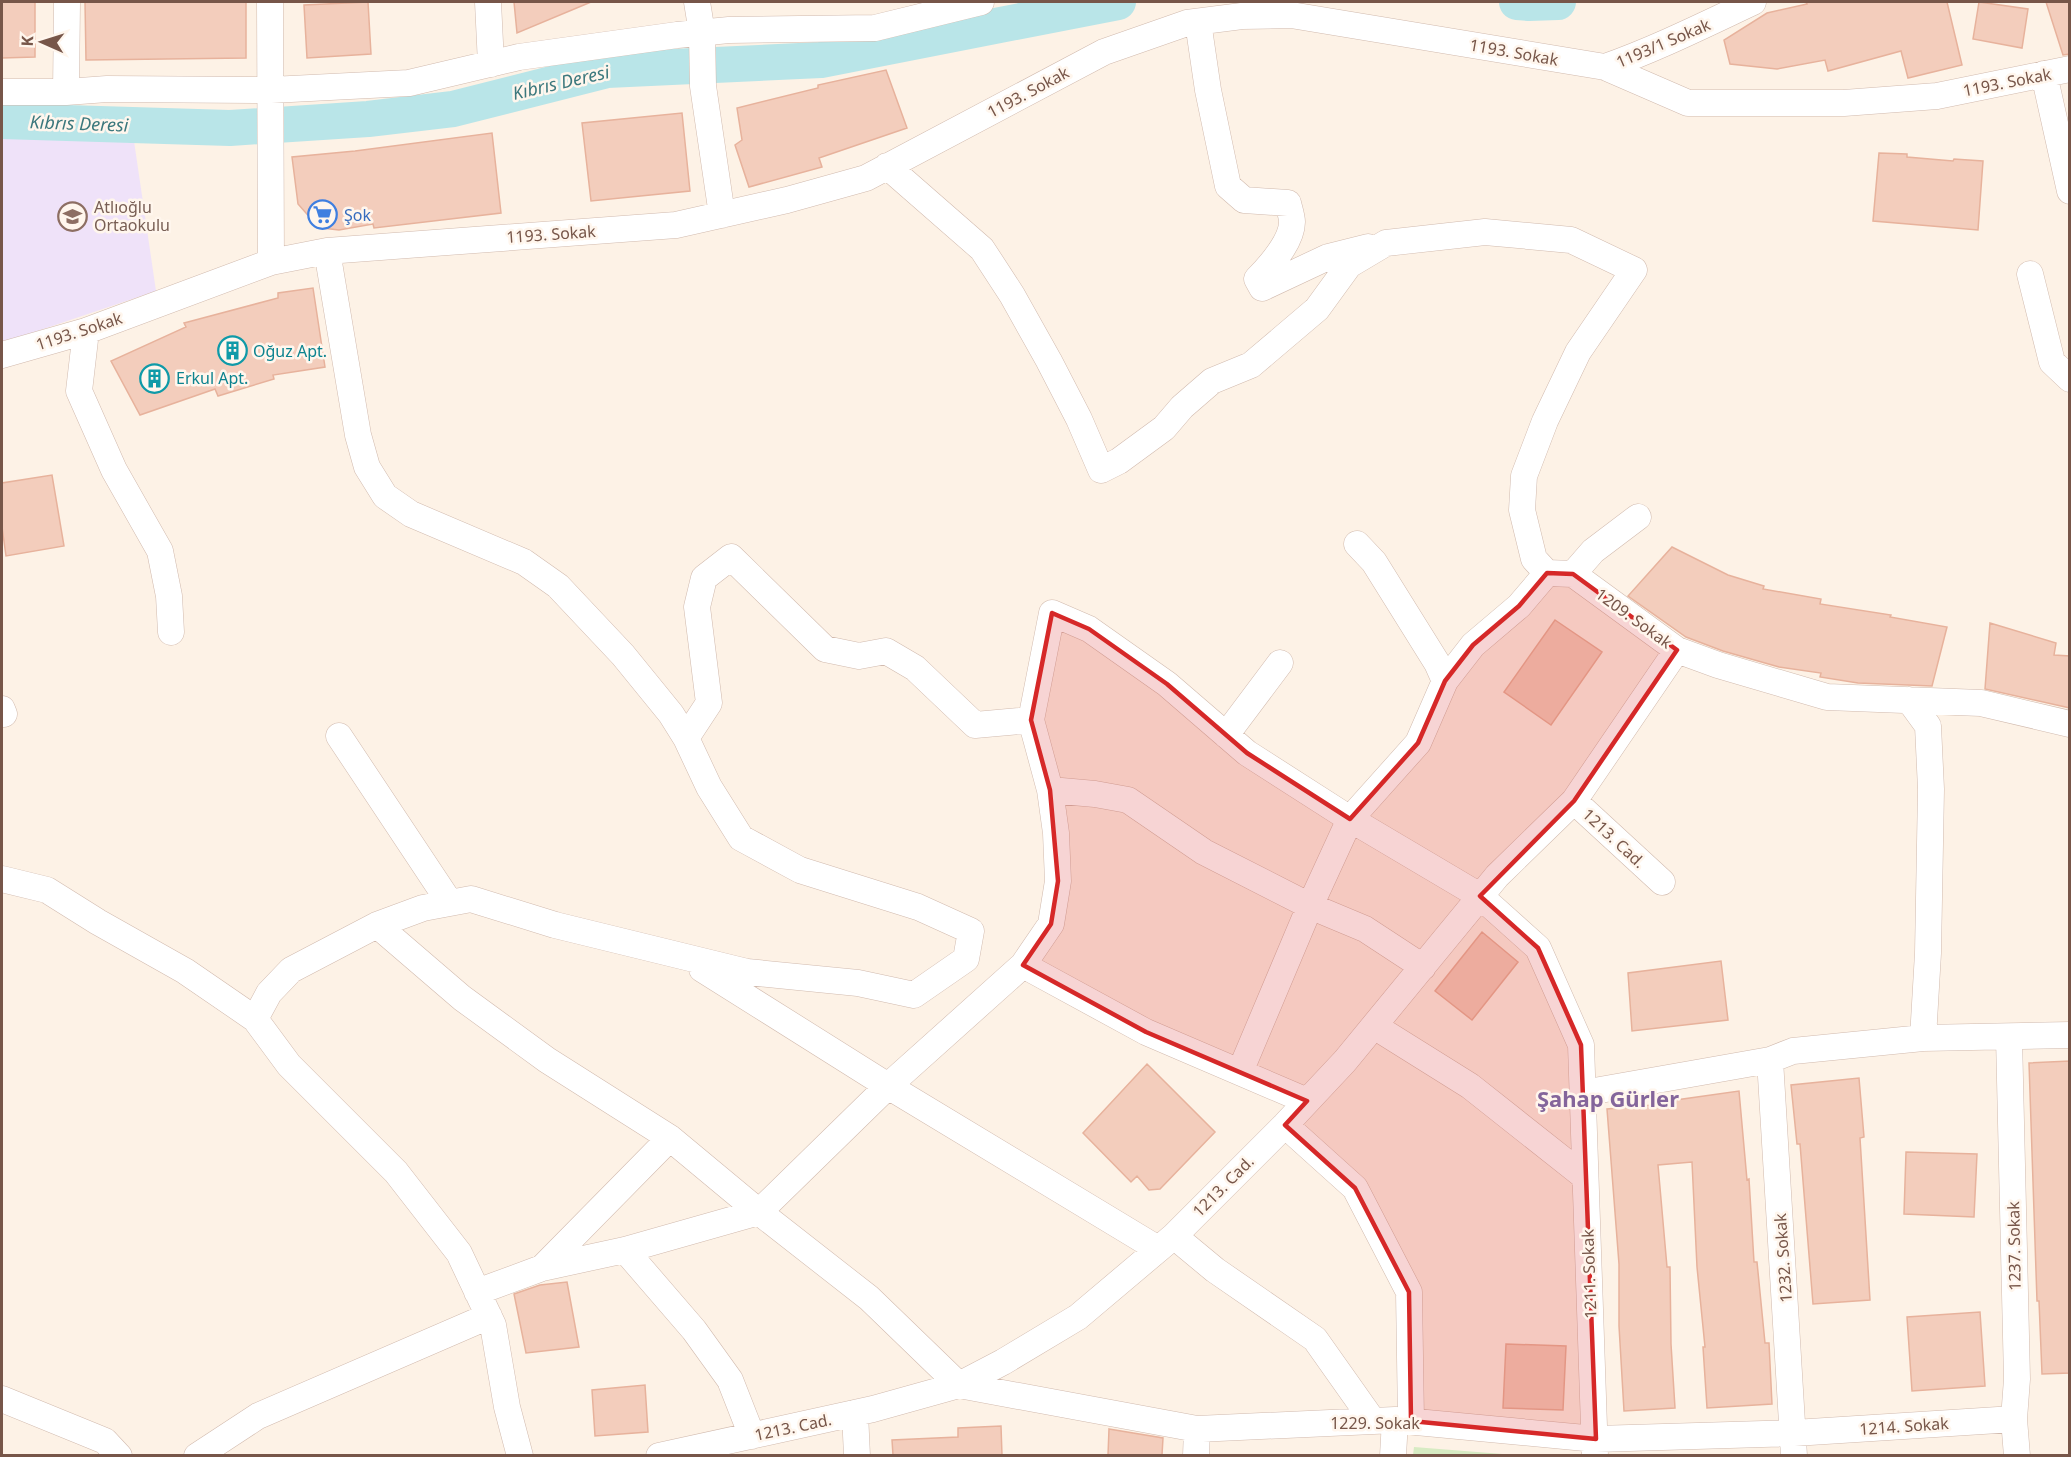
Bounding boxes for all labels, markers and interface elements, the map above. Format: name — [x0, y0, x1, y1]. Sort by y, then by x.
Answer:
north arrow — [12, 12, 72, 72]
street label: 1193/1 Sokak — [1612, 13, 1714, 73]
street label: 1193. Sokak — [1468, 33, 1560, 71]
text: K — [16, 35, 38, 47]
water label: Kıbrıs Deresi — [510, 59, 612, 105]
street label: 1193. Sokak — [983, 61, 1073, 123]
street label: 1193. Sokak — [1961, 63, 2054, 101]
water label: Kıbrıs Deresi — [29, 109, 129, 137]
place label: Atlıoğlu Ortaokulu — [94, 196, 170, 236]
supermarket icon: Şok — [307, 199, 339, 231]
school or university icon: Atlıoğlu Ortaokulu — [57, 200, 89, 232]
place label: Şok — [344, 204, 371, 226]
street label: 1193. Sokak — [506, 220, 597, 248]
street label: 1193. Sokak — [33, 307, 125, 355]
building icon: Oğuz Apt. — [216, 335, 248, 367]
place label: Oğuz Apt. — [253, 340, 327, 362]
building icon: Erkul Apt. — [139, 362, 171, 394]
place label: Erkul Apt. — [176, 367, 248, 389]
street label: 1209. Sokak — [1591, 583, 1677, 653]
street label: 1213. Cad. — [1578, 803, 1650, 873]
district label: Şahap Gürler — [1537, 1083, 1679, 1113]
street label: 1213. Cad. — [1188, 1151, 1258, 1221]
street label: 1237. Sokak — [2002, 1201, 2026, 1291]
street label: 1232. Sokak — [1769, 1212, 1797, 1303]
street label: 1211. Sokak — [1576, 1228, 1602, 1319]
street label: 1213. Cad. — [752, 1408, 834, 1446]
street label: 1229. Sokak — [1330, 1412, 1420, 1434]
street label: 1214. Sokak — [1859, 1412, 1950, 1440]

